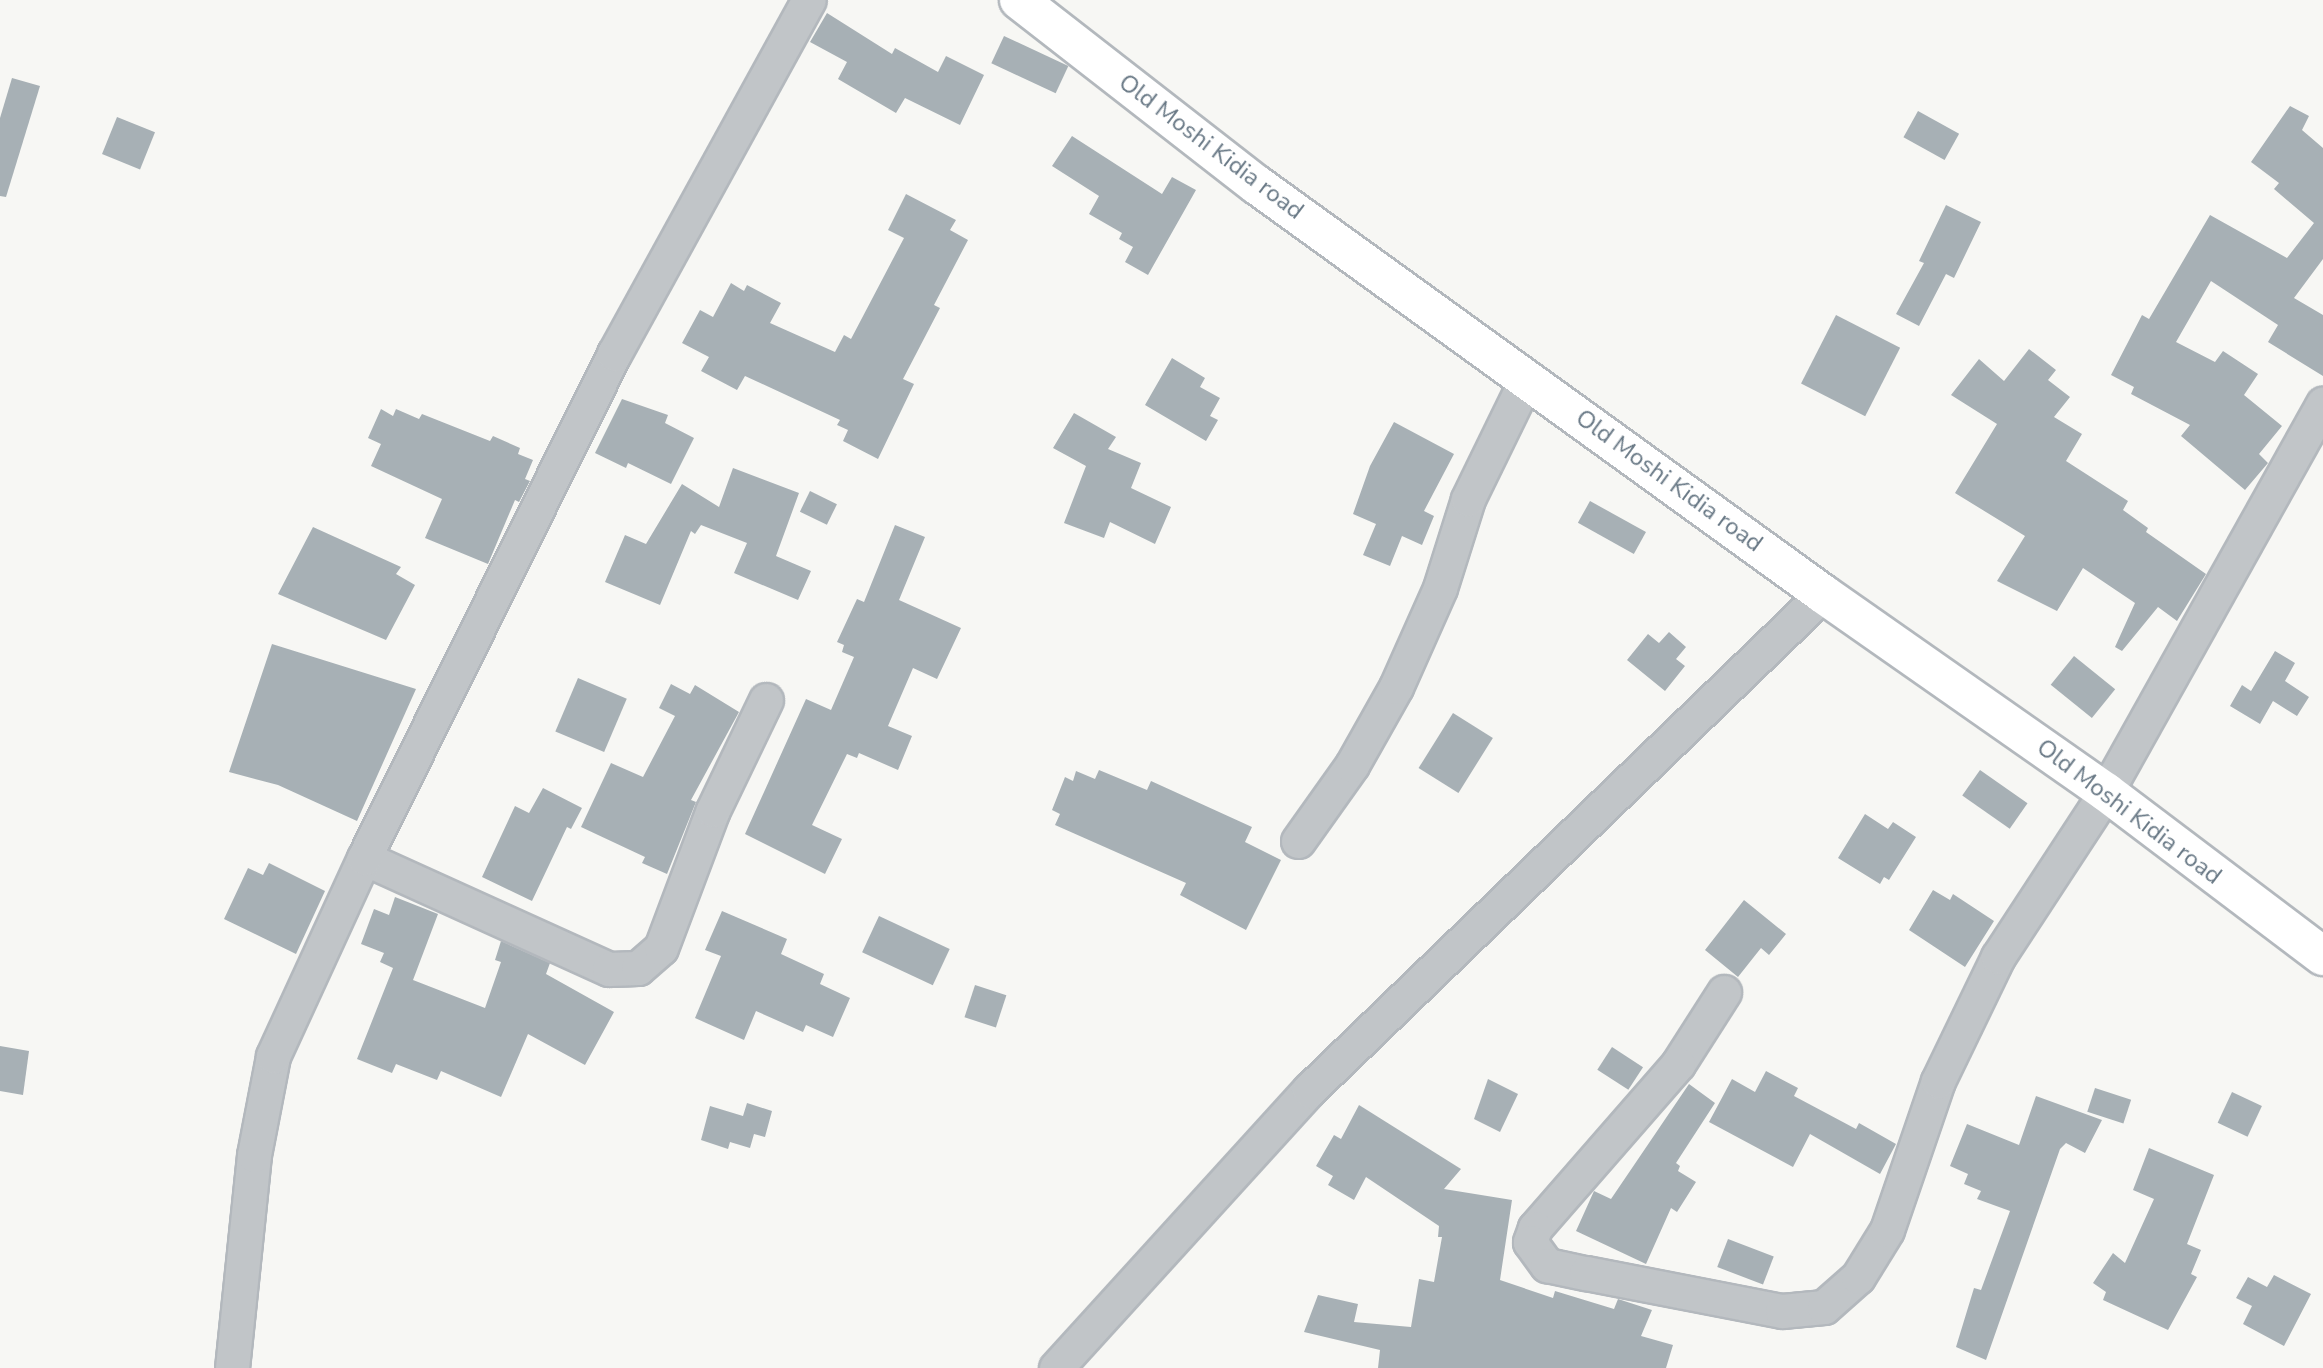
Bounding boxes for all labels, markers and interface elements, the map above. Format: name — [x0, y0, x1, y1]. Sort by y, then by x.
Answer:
street label: Old Moshi Kidia road — [1113, 68, 1309, 226]
street label: Old Moshi Kidia road — [1570, 404, 1768, 558]
street label: Old Moshi Kidia road — [2031, 733, 2227, 891]

